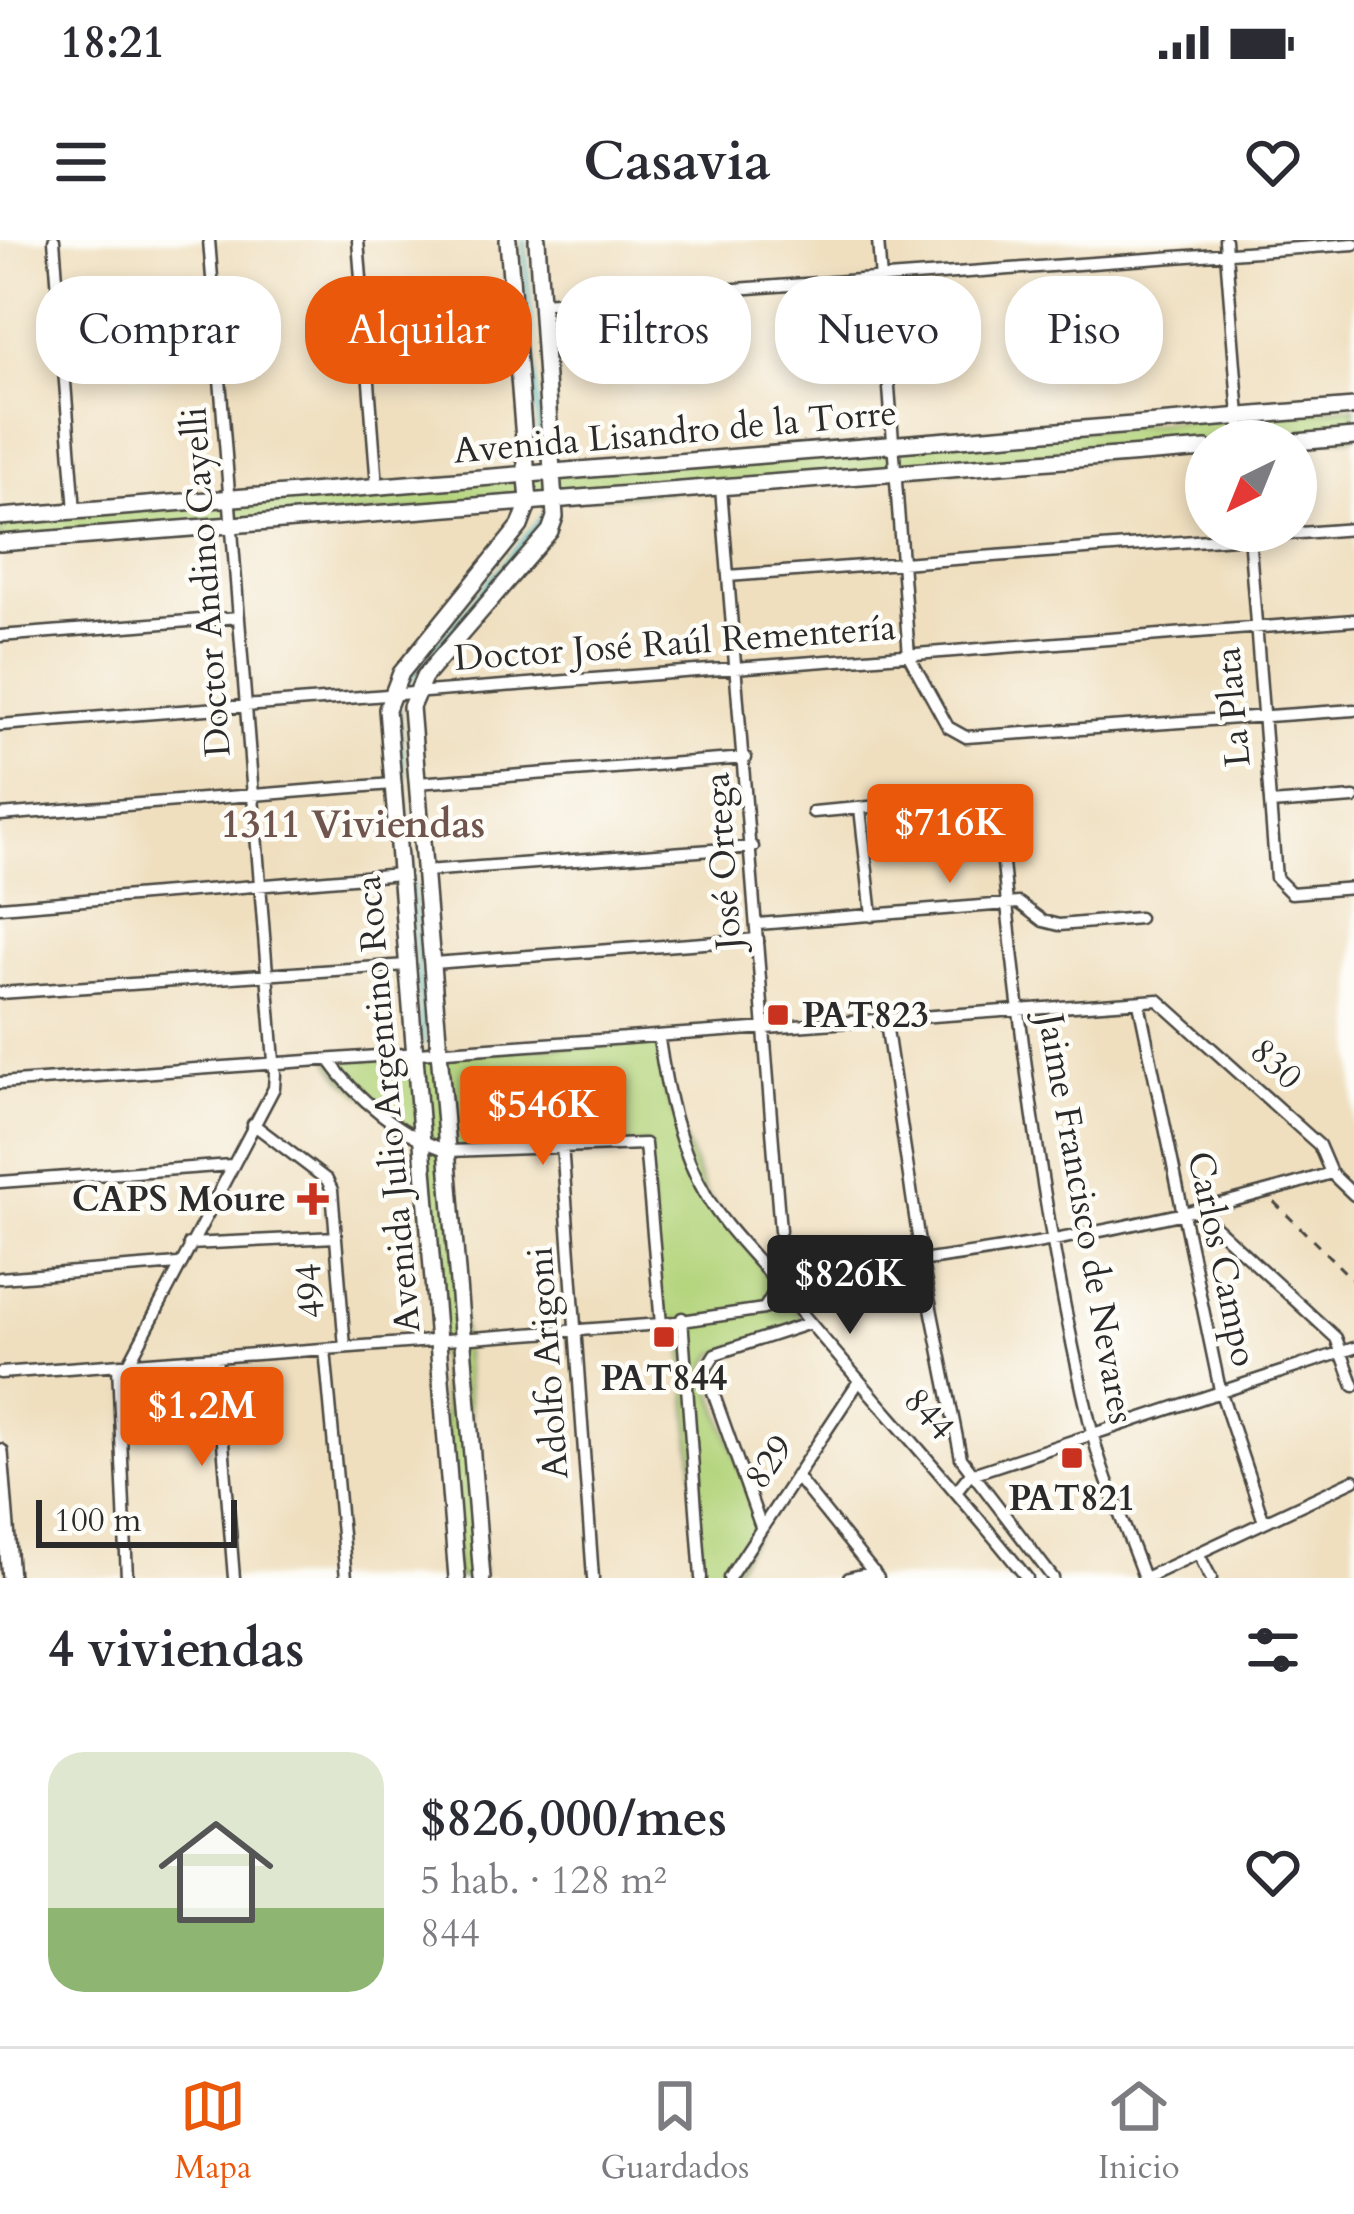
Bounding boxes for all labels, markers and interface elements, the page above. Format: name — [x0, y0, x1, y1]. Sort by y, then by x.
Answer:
text: 18:21 — [60, 12, 165, 73]
text: Casavia — [583, 126, 771, 199]
icon: menu — [48, 129, 114, 195]
icon: heart — [1240, 129, 1306, 195]
chip: Comprar — [36, 276, 281, 384]
chip: Alquilar — [305, 276, 532, 384]
chip: Filtros — [556, 276, 751, 384]
chip: Nuevo — [775, 276, 981, 384]
chip: Piso — [1005, 276, 1163, 384]
street label: Avenida Lisandro de la Torre — [451, 388, 899, 476]
street label: Doctor Andino Cayelli — [169, 405, 243, 759]
north arrow — [1185, 420, 1317, 552]
map controls — [1185, 420, 1317, 552]
street label: Doctor José Raúl Rementería — [453, 603, 898, 683]
street label: La Plata — [1203, 645, 1263, 769]
street label: José Ortega — [692, 770, 754, 956]
pin: $716K — [866, 784, 1034, 886]
text: $716K — [894, 796, 1006, 849]
district label: 1311 Viviendas — [221, 798, 485, 851]
street label: Avenida Julio Argentino Roca — [344, 873, 432, 1335]
place label: PAT823 — [802, 991, 929, 1040]
marker: PAT823 — [765, 1002, 791, 1028]
street label: Jaime Francisco de Nevares — [1025, 1005, 1146, 1428]
street label: 830 — [1239, 1027, 1313, 1101]
pin: $546K — [459, 1066, 627, 1168]
text: $546K — [487, 1078, 599, 1131]
street label: Carlos Campo — [1175, 1147, 1269, 1371]
place label: CAPS Moure — [72, 1175, 286, 1224]
marker: CAPS Moure — [297, 1183, 329, 1215]
pin: $826K — [766, 1235, 934, 1337]
street label: Adolfo Arigoni — [515, 1245, 581, 1481]
text: $826K — [794, 1247, 906, 1300]
street label: 494 — [283, 1261, 337, 1321]
marker: PAT844 — [651, 1324, 677, 1350]
place label: PAT844 — [601, 1354, 727, 1403]
pin: $1.2M — [118, 1367, 286, 1469]
street label: 844 — [892, 1377, 966, 1451]
text: $1.2M — [147, 1379, 257, 1432]
street label: 829 — [733, 1425, 805, 1499]
marker: PAT821 — [1059, 1445, 1085, 1471]
place label: PAT821 — [1009, 1474, 1135, 1523]
scale bar — [36, 1494, 237, 1547]
text: 100 m — [54, 1498, 141, 1543]
text: 4 viviendas — [48, 1615, 304, 1685]
icon: filters — [1240, 1617, 1306, 1683]
text: $826,000/mes — [420, 1784, 727, 1854]
icon: home — [144, 1800, 288, 1944]
icon: heart — [1240, 1839, 1306, 1905]
text: 5 hab. · 128 m² — [420, 1854, 667, 1907]
text: 844 — [420, 1907, 480, 1960]
tab: Mapa — [174, 2073, 252, 2190]
tab: Guardados — [600, 2073, 749, 2190]
tab: Inicio — [1098, 2073, 1180, 2190]

